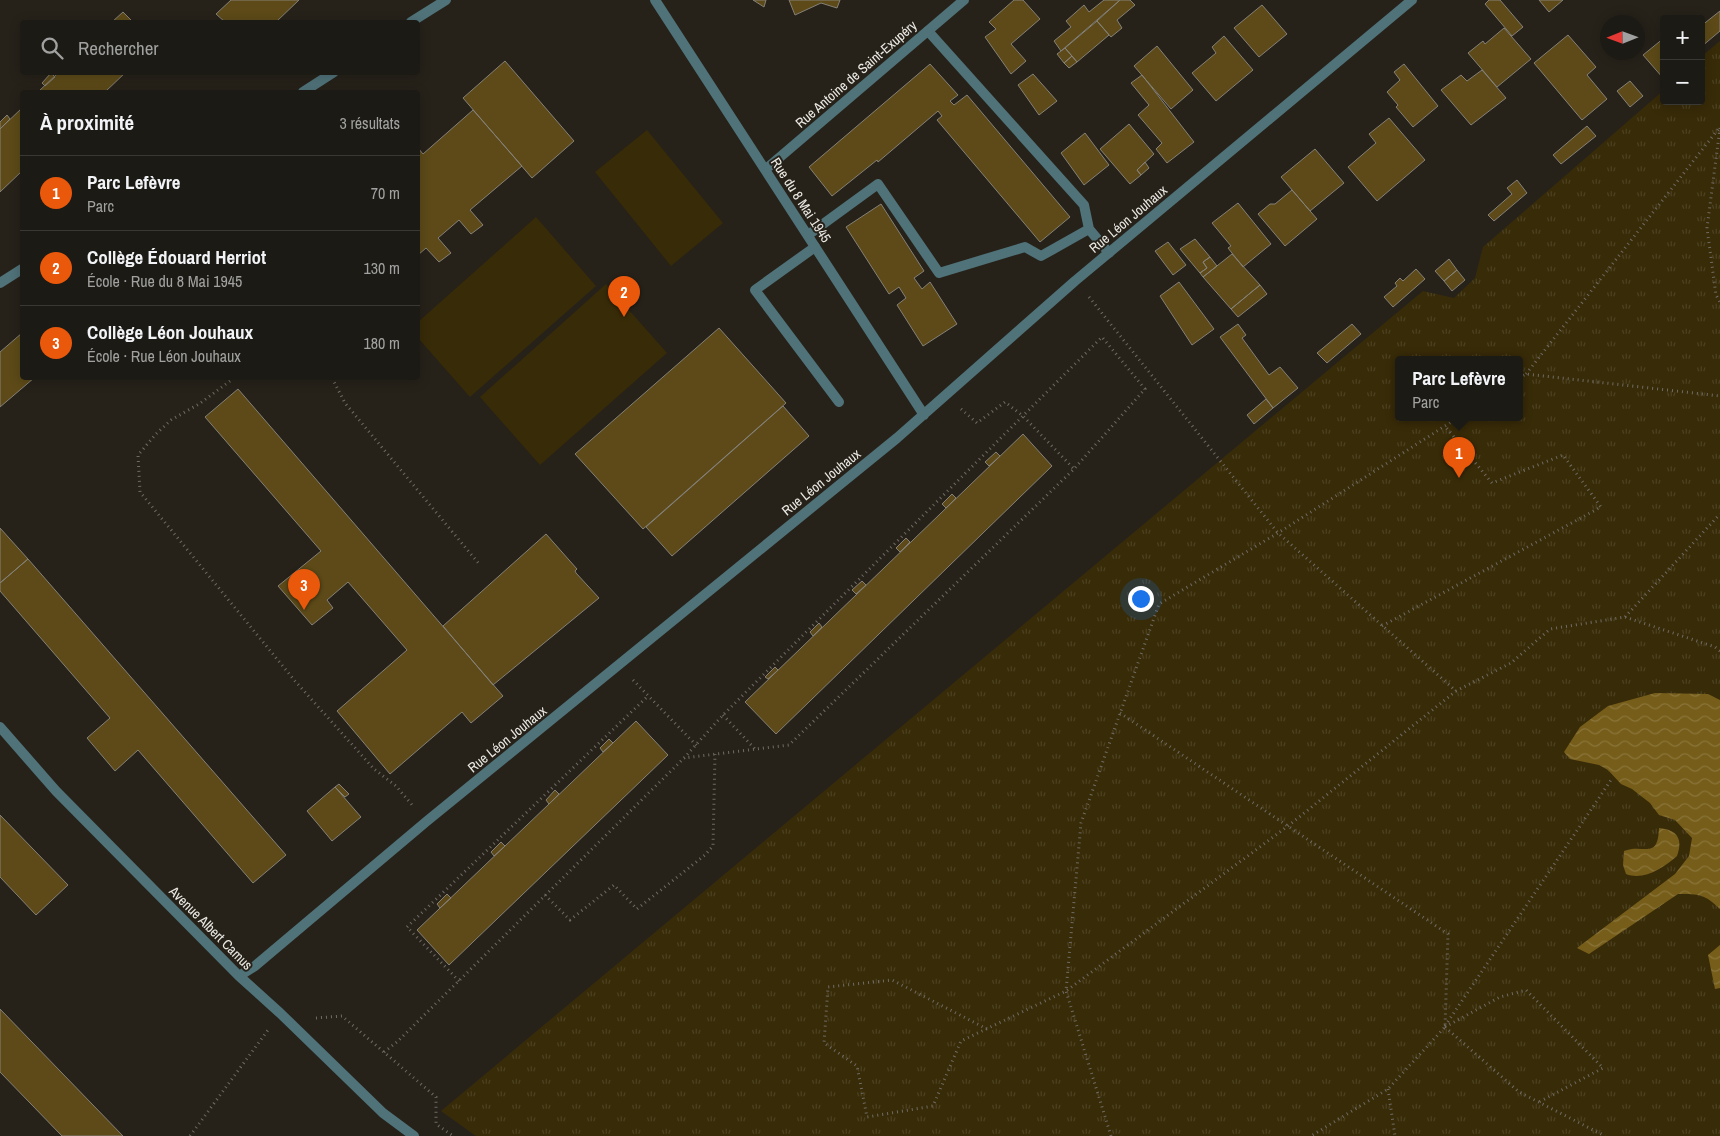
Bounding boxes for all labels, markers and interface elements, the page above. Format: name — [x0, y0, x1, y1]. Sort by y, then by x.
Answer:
north arrow — [1600, 15, 1645, 60]
map controls — [1660, 15, 1705, 105]
button: + — [1660, 15, 1705, 60]
street label: Rue Antoine de Saint-Exupéry — [792, 16, 921, 132]
search box — [20, 20, 420, 75]
icon: search — [38, 34, 66, 62]
text: Rechercher — [78, 35, 159, 61]
button: − — [1660, 60, 1705, 105]
text: À proximité — [40, 108, 134, 137]
text: 3 résultats — [339, 112, 400, 134]
street label: Rue du 8 Mai 1945 — [767, 154, 835, 246]
text: Parc Lefèvre — [87, 169, 181, 195]
street label: Rue Léon Jouhaux — [1085, 181, 1171, 257]
text: 1 — [52, 182, 60, 204]
text: 70 m — [371, 182, 400, 204]
text: Parc — [87, 195, 114, 217]
text: Collège Édouard Herriot — [87, 244, 266, 270]
text: 2 — [52, 257, 60, 279]
text: 130 m — [364, 257, 400, 279]
text: École · Rue du 8 Mai 1945 — [87, 270, 242, 292]
pin: 2 — [608, 276, 640, 317]
text: Collège Léon Jouhaux — [87, 319, 253, 345]
text: 3 — [52, 332, 60, 354]
text: 180 m — [364, 332, 400, 354]
text: École · Rue Léon Jouhaux — [87, 345, 241, 367]
popup — [1395, 356, 1523, 421]
text: Parc Lefèvre — [1412, 365, 1506, 391]
text: Parc — [1412, 391, 1439, 413]
pin: 1 — [1443, 437, 1475, 478]
street label: Rue Léon Jouhaux — [778, 445, 864, 519]
pin: 3 — [288, 569, 320, 610]
your location — [1128, 586, 1154, 612]
street label: Rue Léon Jouhaux — [464, 702, 550, 776]
street label: Avenue Albert Camus — [165, 882, 257, 974]

